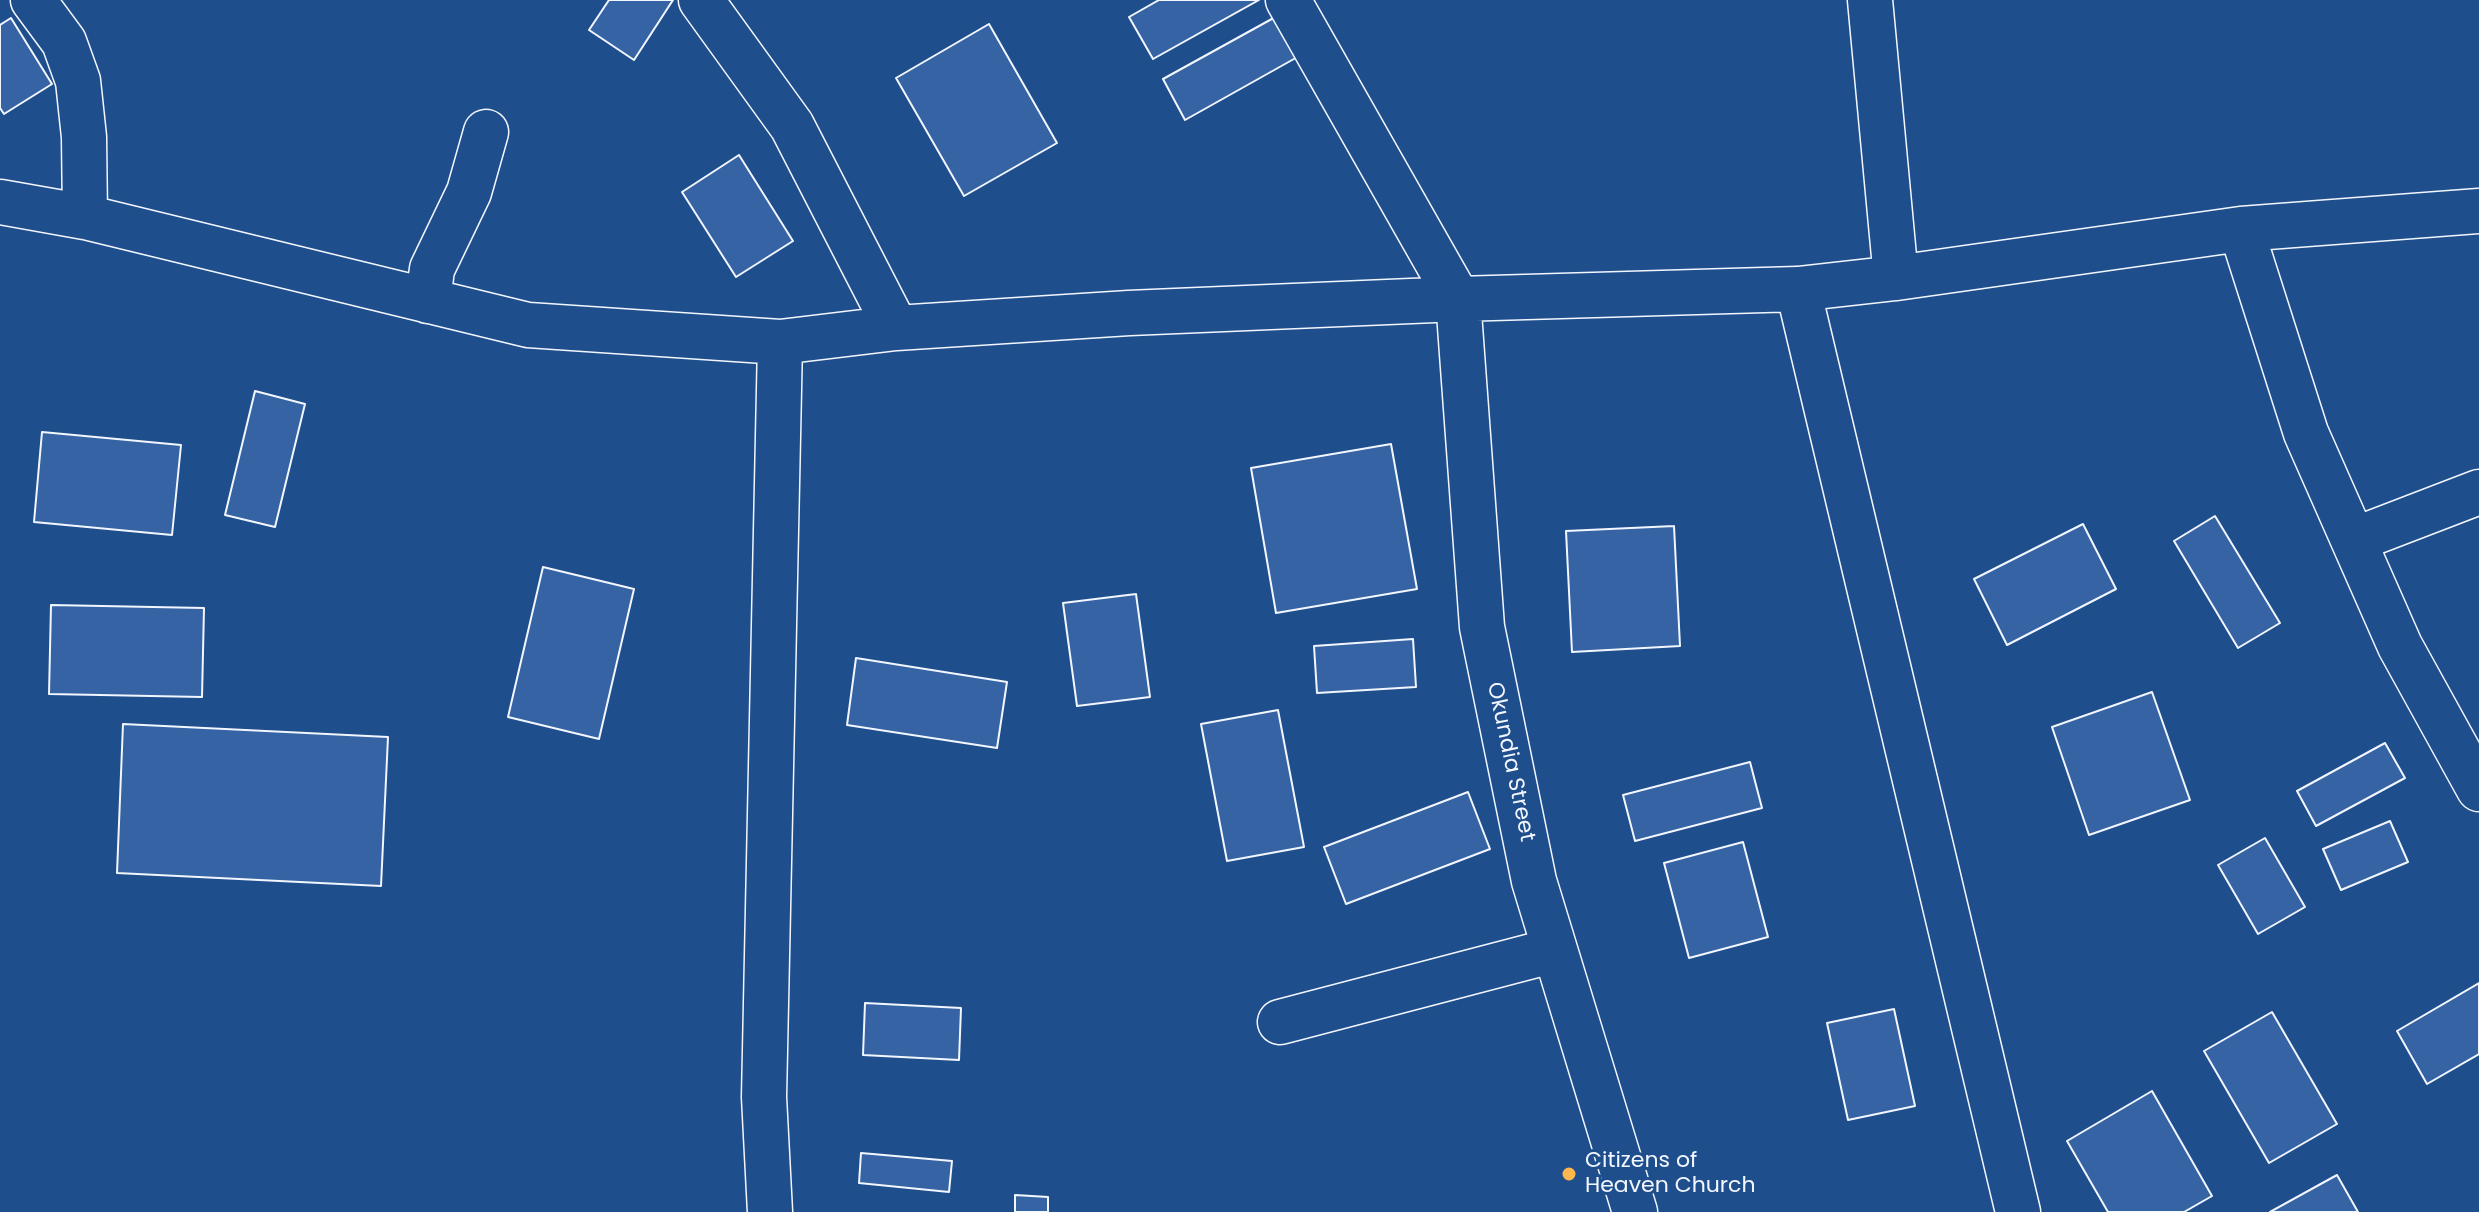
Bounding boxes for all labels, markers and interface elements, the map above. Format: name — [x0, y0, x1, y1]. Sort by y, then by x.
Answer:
street label: Okundia Street — [1480, 680, 1540, 844]
place label: Citizens of Heaven Church — [1585, 1148, 1755, 1200]
marker: Citizens of Heaven Church — [1560, 1165, 1578, 1183]

